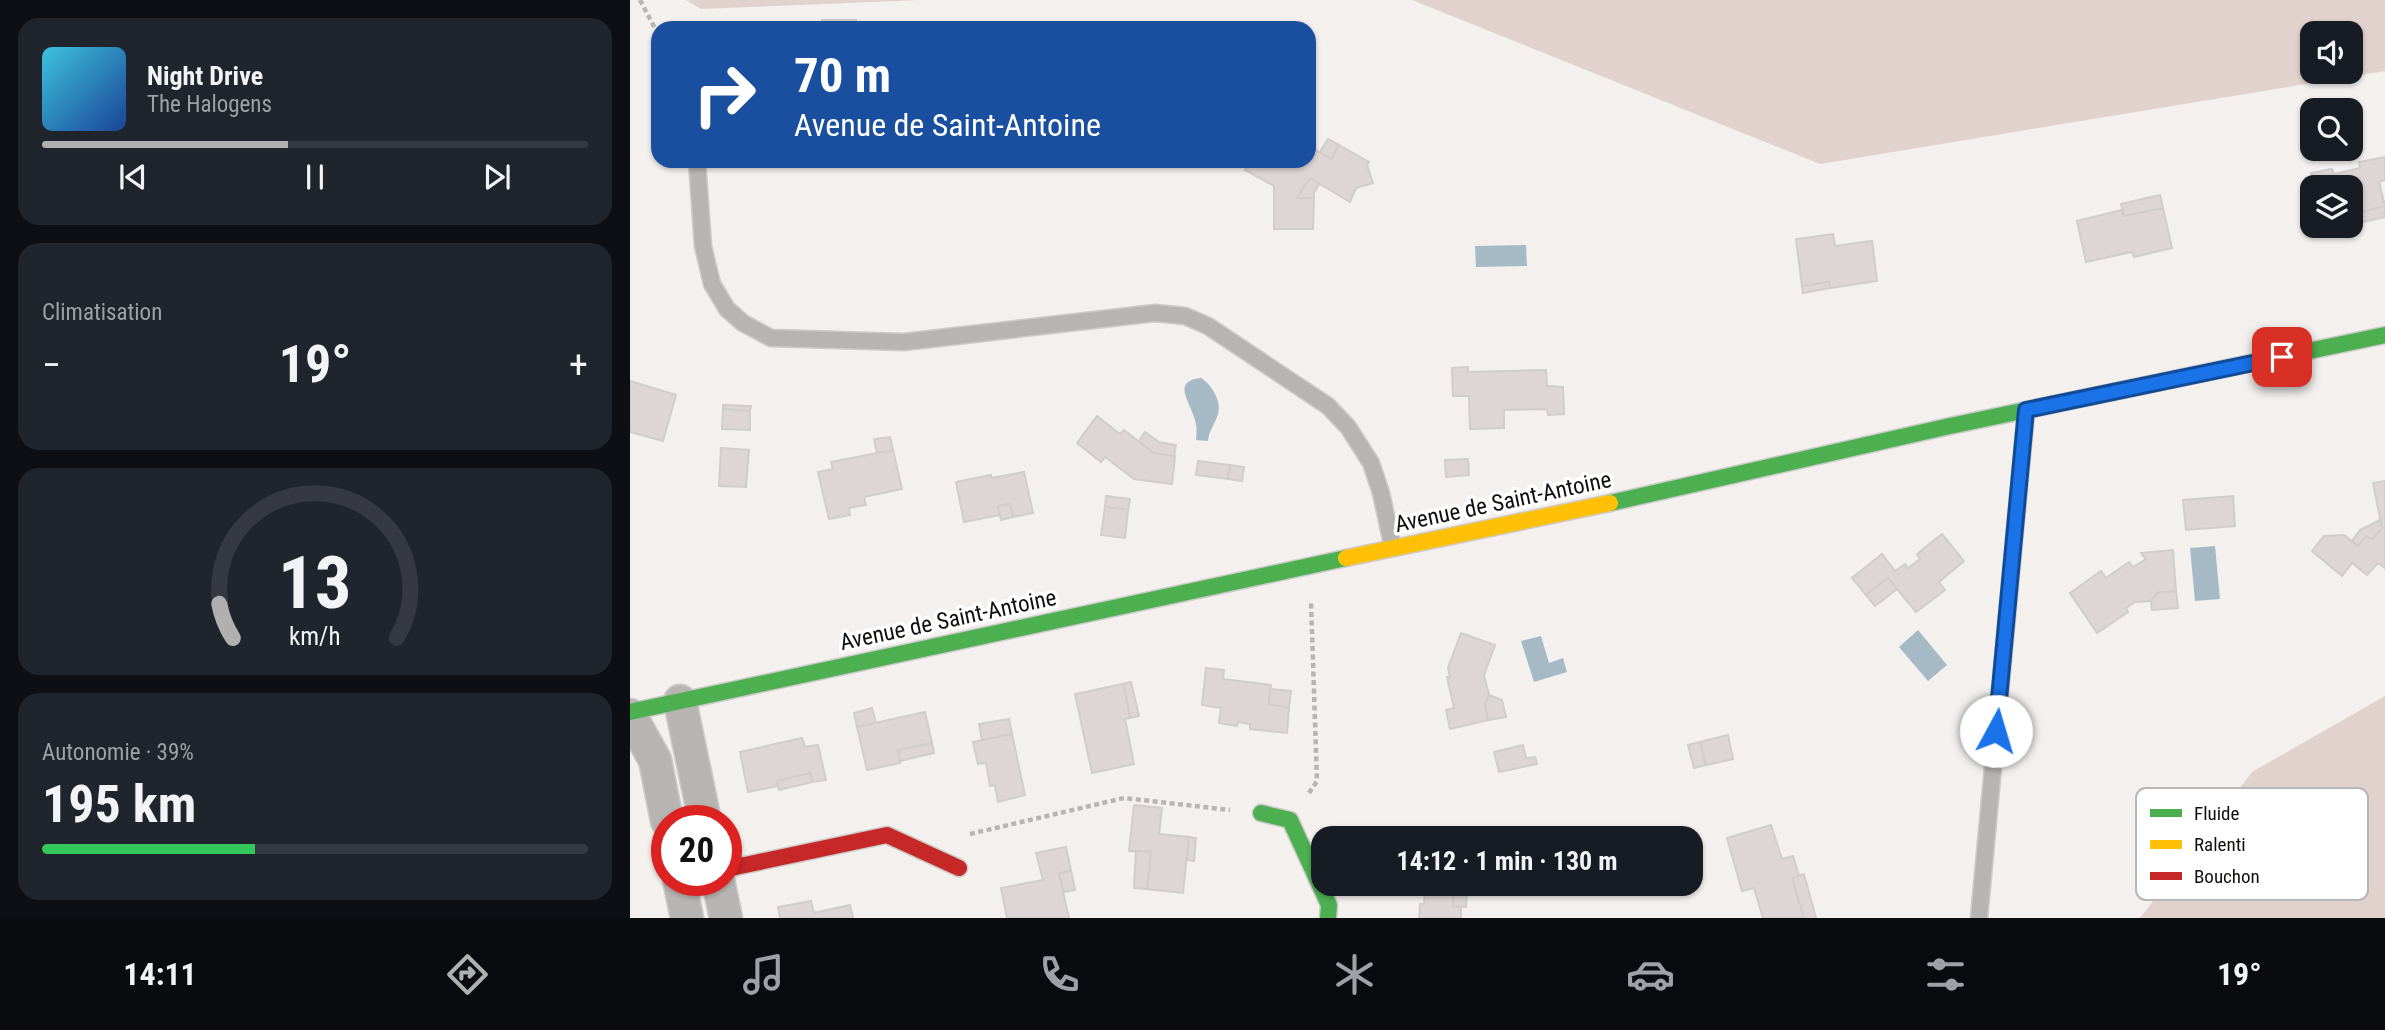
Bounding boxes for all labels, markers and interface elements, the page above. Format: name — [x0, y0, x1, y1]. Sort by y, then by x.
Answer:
map controls — [2300, 21, 2363, 238]
button: sound — [2300, 21, 2363, 84]
text: 70 m — [794, 47, 891, 104]
icon: right — [679, 49, 770, 140]
text: Night Drive — [147, 61, 263, 91]
text: The Halogens — [147, 91, 272, 118]
button: search — [2300, 98, 2363, 161]
text: Avenue de Saint-Antoine — [794, 106, 1101, 144]
icon: previous — [114, 158, 152, 196]
icon: pause — [296, 158, 334, 196]
icon: next — [478, 158, 516, 196]
button: layers — [2300, 175, 2363, 238]
text: Climatisation — [42, 299, 162, 326]
pin — [2252, 327, 2312, 387]
text: 19° — [279, 334, 351, 395]
icon: arrive — [2263, 338, 2301, 376]
text: − — [42, 343, 61, 387]
text: + — [569, 343, 588, 387]
street label: Avenue de Saint-Antoine — [1392, 466, 1614, 538]
text: 13 — [278, 540, 352, 626]
street label: Avenue de Saint-Antoine — [837, 584, 1059, 656]
text: km/h — [289, 621, 341, 650]
position arrow — [1959, 694, 2033, 768]
text: Autonomie · 39% — [42, 739, 194, 766]
text: 195 km — [42, 774, 196, 835]
legend — [2136, 788, 2368, 900]
text: Fluide — [2194, 802, 2239, 825]
speed limit sign: 20 — [651, 805, 742, 896]
text: Ralenti — [2194, 833, 2246, 856]
text: 14:12 · 1 min · 130 m — [1397, 846, 1617, 876]
text: Bouchon — [2194, 865, 2260, 888]
icon: directions — [443, 950, 492, 999]
icon: music — [739, 950, 788, 999]
icon: phone — [1035, 950, 1084, 999]
icon: climate — [1330, 950, 1379, 999]
icon: car — [1626, 950, 1675, 999]
icon: filters — [1921, 950, 1970, 999]
text: 14:11 — [123, 955, 197, 993]
text: 19° — [2217, 955, 2262, 993]

